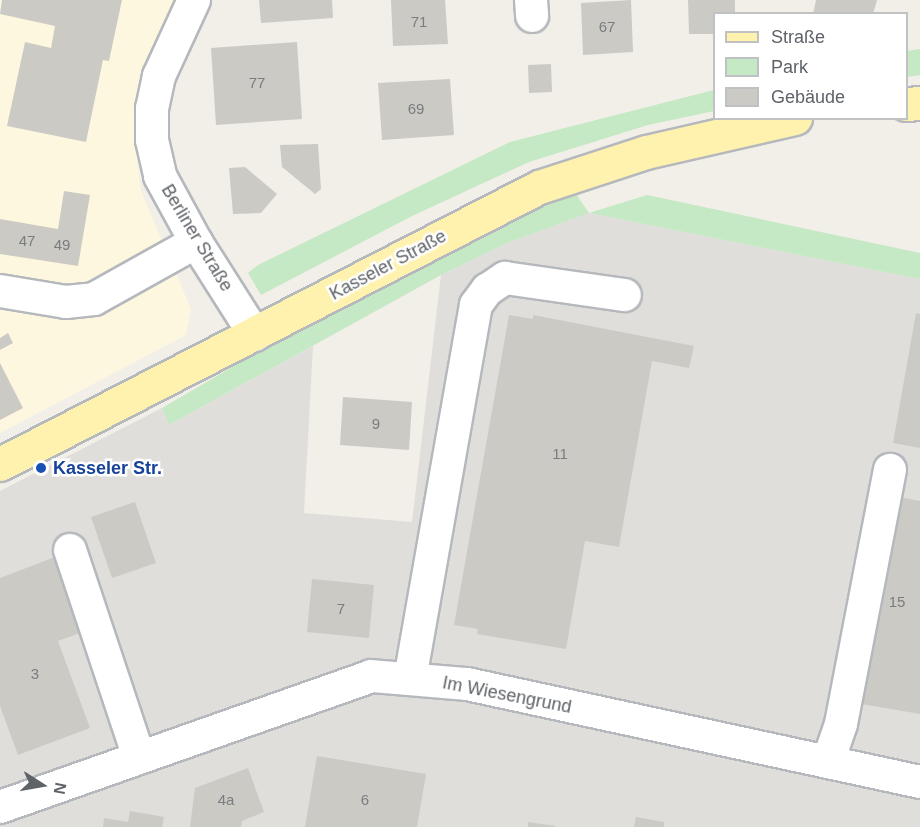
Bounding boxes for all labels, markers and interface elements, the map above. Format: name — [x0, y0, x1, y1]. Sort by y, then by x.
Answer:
legend — [713, 12, 908, 120]
house number: 71 — [411, 13, 427, 31]
house number: 67 — [599, 18, 615, 36]
text: Straße — [771, 27, 825, 47]
text: Park — [771, 57, 808, 77]
house number: 77 — [249, 74, 265, 92]
text: Gebäude — [771, 87, 845, 107]
house number: 69 — [408, 100, 424, 118]
street label: Berliner Straße — [157, 181, 237, 295]
street label: Kasseler Straße — [326, 225, 450, 305]
house number: 47 — [19, 232, 35, 250]
house number: 49 — [54, 236, 70, 254]
house number: 9 — [372, 415, 380, 433]
house number: 11 — [552, 445, 568, 463]
place label: Kasseler Str. — [53, 457, 162, 479]
marker: Kasseler Str. — [34, 461, 48, 475]
house number: 15 — [889, 593, 905, 611]
house number: 7 — [337, 600, 345, 618]
house number: 3 — [31, 665, 39, 683]
street label: Im Wiesengrund — [441, 672, 573, 718]
north arrow — [12, 755, 72, 815]
text: N — [51, 781, 70, 796]
house number: 4a — [218, 791, 234, 809]
house number: 6 — [361, 791, 369, 809]

